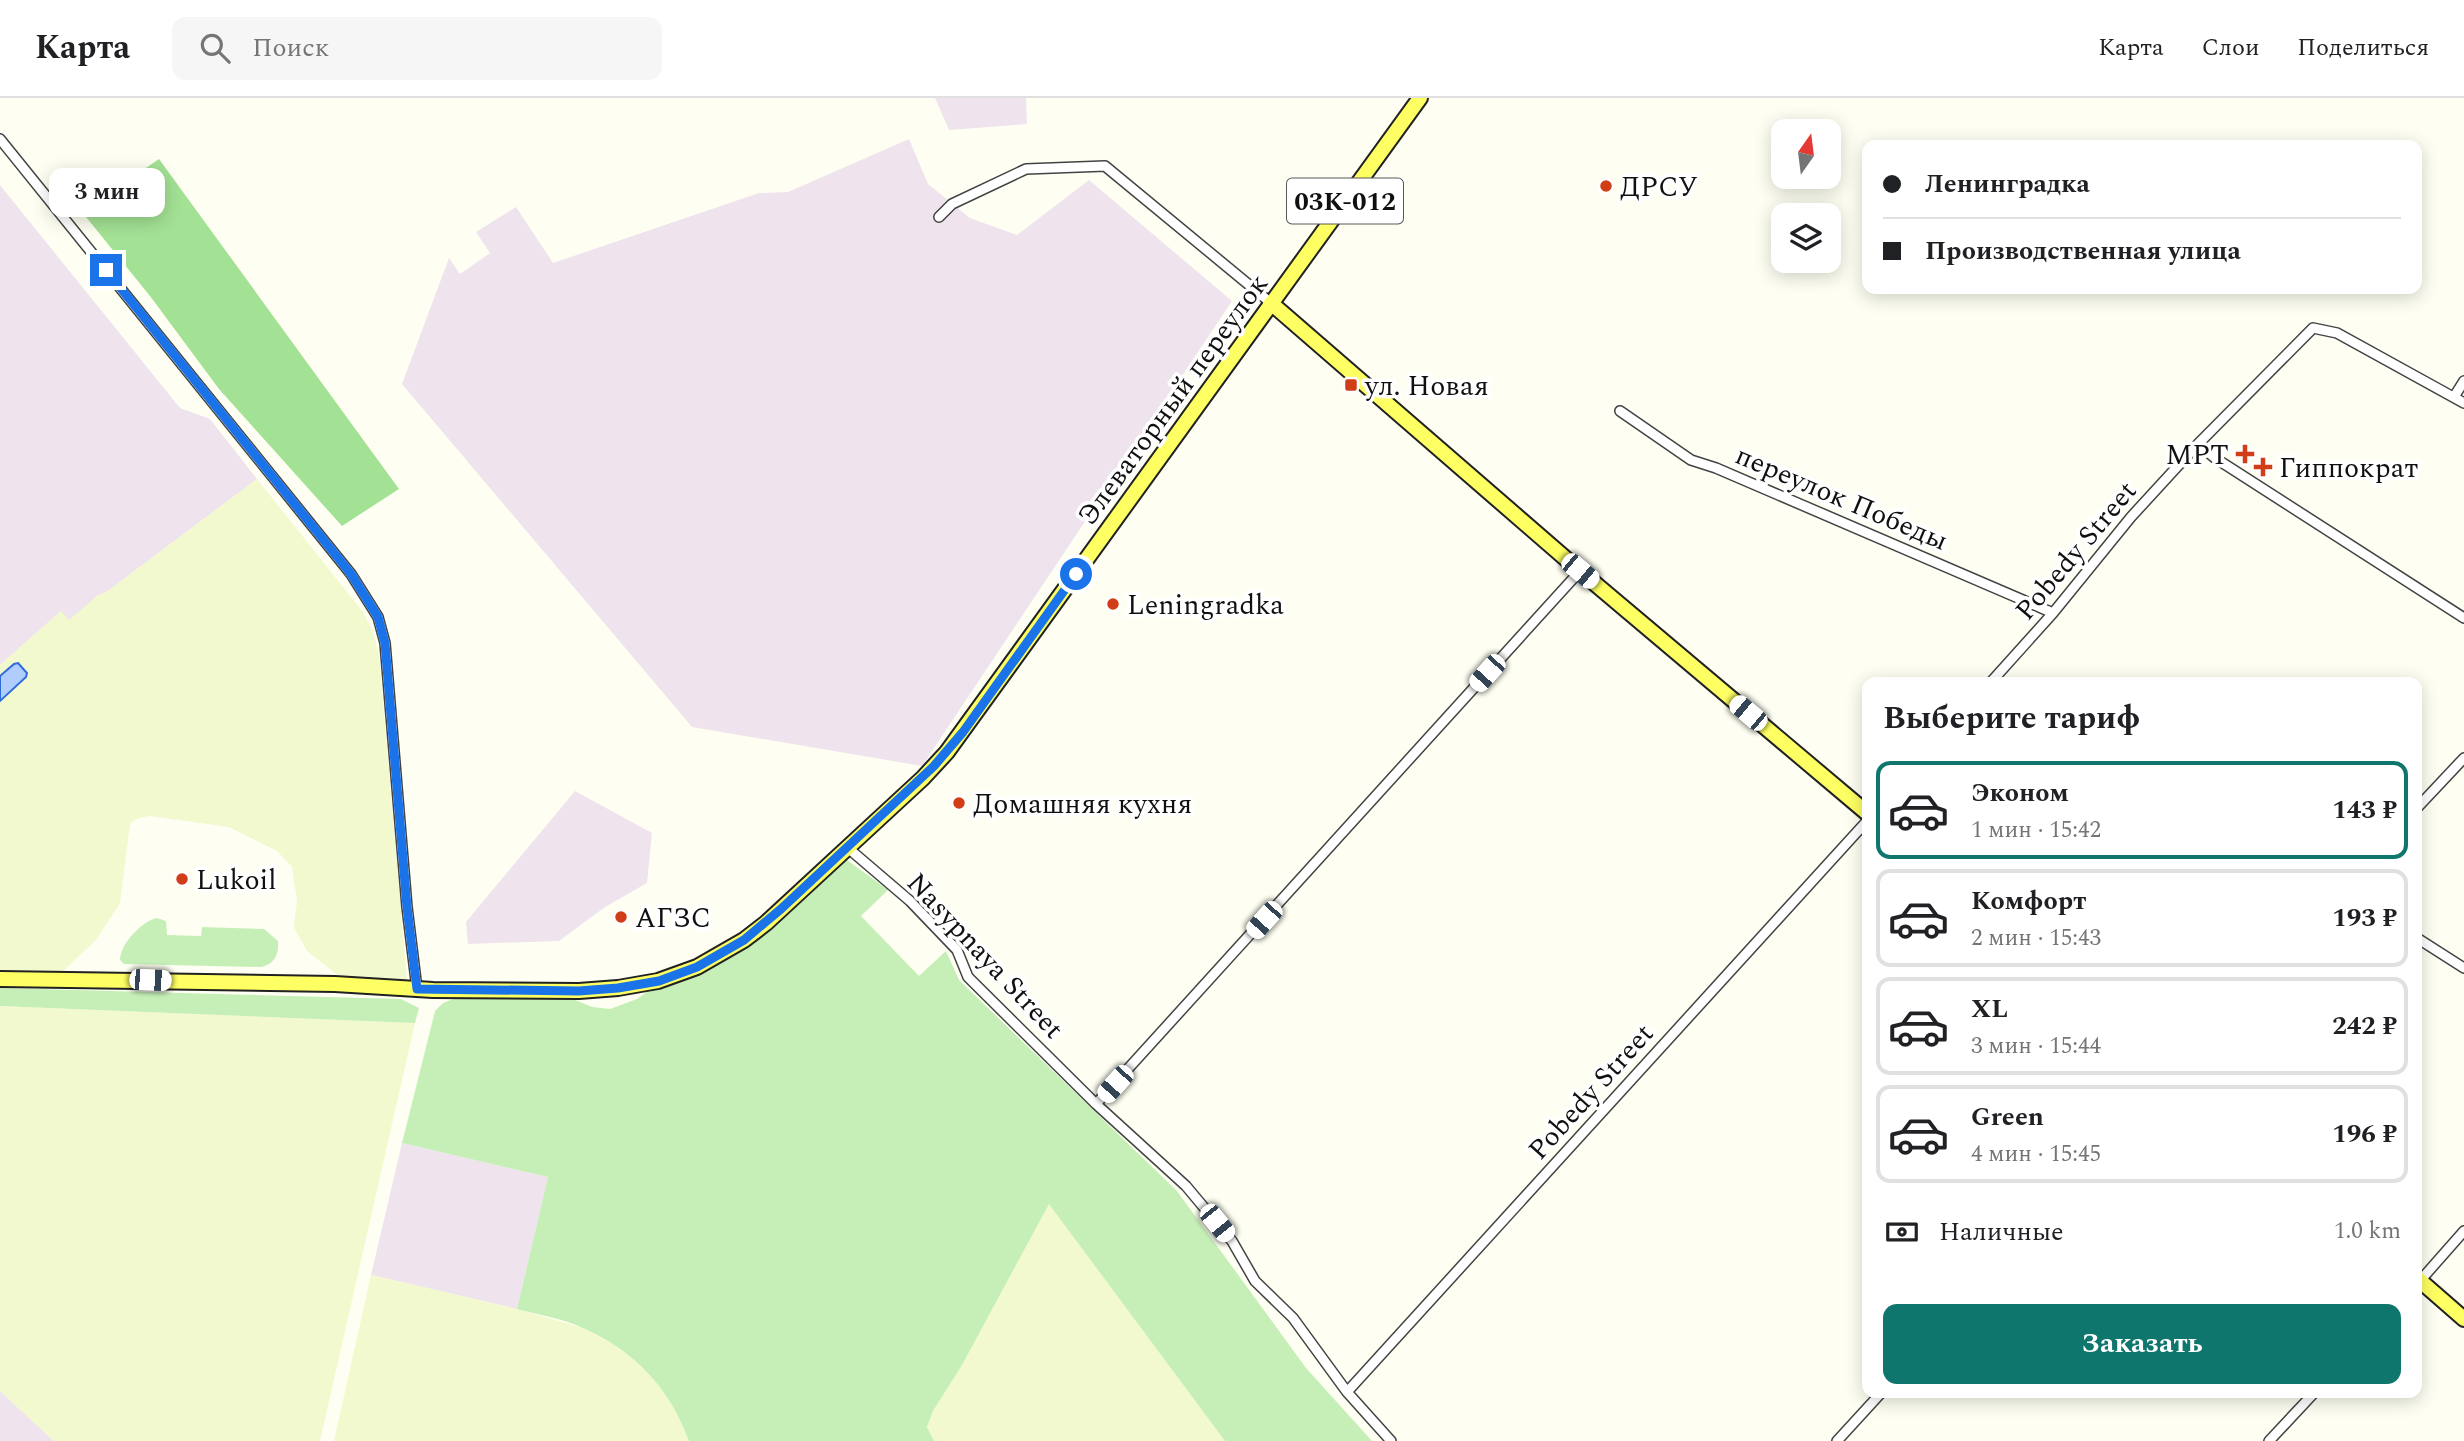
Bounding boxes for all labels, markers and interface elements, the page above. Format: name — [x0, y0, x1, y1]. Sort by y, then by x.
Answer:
search box — [172, 17, 662, 80]
text: Карта — [35, 23, 130, 73]
text: Поиск — [252, 28, 329, 68]
icon: search — [196, 29, 234, 67]
text: Карта — [2098, 30, 2164, 66]
text: Слои — [2202, 30, 2259, 66]
text: Поделиться — [2297, 30, 2429, 66]
north arrow — [1771, 119, 1841, 189]
map controls — [1771, 119, 1841, 273]
text: Ленинградка — [1925, 164, 2090, 204]
place label: ДРСУ — [1620, 166, 1698, 209]
callout: 3 мин — [48, 169, 164, 218]
text: 3 мин — [75, 175, 139, 210]
road number: 03К-012 — [1287, 178, 1403, 223]
marker: ДРСУ — [1598, 178, 1614, 194]
button: layers — [1771, 203, 1841, 273]
text: Производственная улица — [1925, 231, 2241, 271]
route end — [90, 254, 122, 286]
street label: Элеваторный переулок — [1067, 265, 1279, 535]
place label: ул. Новая — [1364, 365, 1489, 408]
marker: ул. Новая — [1343, 377, 1359, 393]
street label: переулок Победы — [1728, 434, 1954, 563]
place label: МРТ — [2165, 434, 2229, 477]
marker: МРТ — [2235, 444, 2255, 464]
place label: Гиппократ — [2279, 447, 2418, 490]
marker: Гиппократ — [2253, 457, 2273, 477]
street label: Pobedy Street — [2005, 472, 2148, 630]
car — [1558, 549, 1603, 593]
route start — [1060, 558, 1092, 590]
place label: Leningradka — [1127, 584, 1284, 627]
marker: Leningradka — [1105, 596, 1121, 612]
car — [1466, 650, 1509, 696]
car — [1726, 691, 1771, 735]
text: Выберите тариф — [1883, 694, 2140, 743]
text: Эконом — [1971, 773, 2069, 813]
icon: car — [1887, 779, 1950, 842]
place label: Домашняя кухня — [973, 783, 1192, 826]
text: 143 ₽ — [2332, 790, 2397, 830]
marker: Домашняя кухня — [951, 795, 967, 811]
text: 1 мин · 15:42 — [1971, 813, 2101, 848]
place label: Lukoil — [196, 859, 277, 902]
street label: Nasypnaya Street — [896, 863, 1074, 1049]
marker: Lukoil — [174, 871, 190, 887]
text: Комфорт — [1971, 881, 2086, 921]
icon: car — [1887, 887, 1950, 950]
place label: АГЗС — [635, 897, 711, 940]
car — [1243, 897, 1286, 943]
text: 193 ₽ — [2332, 898, 2397, 938]
marker: АГЗС — [613, 909, 629, 925]
text: 2 мин · 15:43 — [1971, 921, 2101, 956]
car — [129, 969, 172, 991]
text: XL — [1971, 989, 2008, 1029]
icon: car — [1887, 995, 1950, 1058]
text: 242 ₽ — [2332, 1006, 2397, 1046]
street label: Pobedy Street — [1518, 1014, 1664, 1170]
text: 3 мин · 15:44 — [1971, 1029, 2101, 1064]
car — [1094, 1061, 1137, 1107]
text: Green — [1971, 1097, 2044, 1137]
icon: car — [1887, 1103, 1950, 1166]
text: 196 ₽ — [2332, 1114, 2397, 1154]
text: 4 мин · 15:45 — [1971, 1137, 2101, 1172]
car — [1196, 1200, 1239, 1246]
text: Наличные — [1939, 1212, 2064, 1252]
icon: cash — [1883, 1213, 1921, 1251]
text: 1.0 km — [2334, 1214, 2401, 1249]
button: Заказать — [1883, 1304, 2401, 1384]

